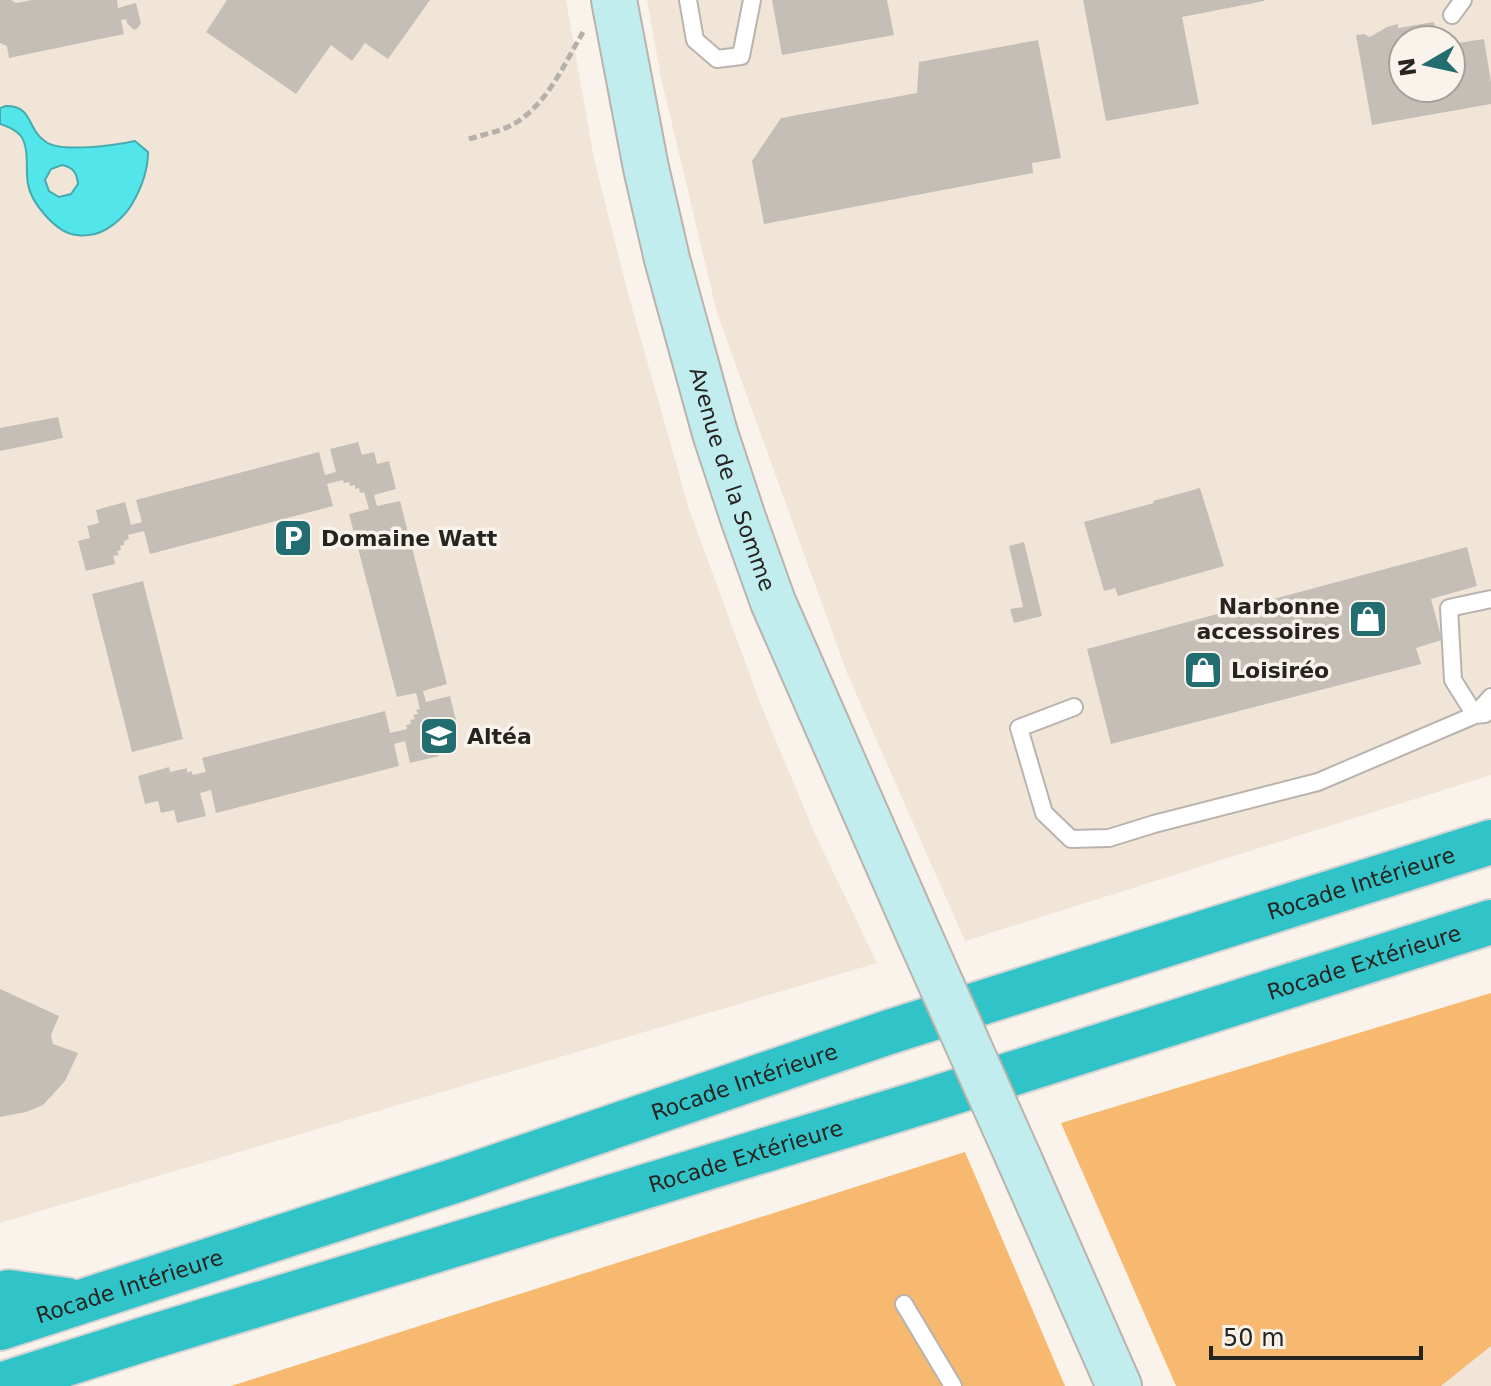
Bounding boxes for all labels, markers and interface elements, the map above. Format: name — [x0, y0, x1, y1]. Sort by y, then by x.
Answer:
north arrow — [1387, 24, 1467, 104]
text: N — [1394, 56, 1422, 78]
street label: Avenue de la Somme — [684, 364, 780, 594]
parking icon: Domaine Watt — [272, 517, 314, 559]
place label: Domaine Watt — [321, 526, 498, 551]
place label: Narbonne accessoires — [1196, 594, 1340, 644]
shop icon: Narbonne accessoires — [1347, 598, 1389, 640]
shop icon: Loisiréo — [1182, 649, 1224, 691]
place label: Loisiréo — [1231, 658, 1329, 683]
school or university icon: Altéa — [418, 715, 460, 757]
place label: Altéa — [467, 724, 532, 749]
street label: Rocade Intérieure — [1264, 842, 1458, 925]
street label: Rocade Extérieure — [1264, 920, 1464, 1005]
street label: Rocade Intérieure — [648, 1039, 841, 1126]
street label: Rocade Extérieure — [646, 1115, 846, 1198]
street label: Rocade Intérieure — [33, 1245, 226, 1329]
scale bar — [1211, 1310, 1421, 1360]
text: 50 m — [1223, 1324, 1285, 1352]

